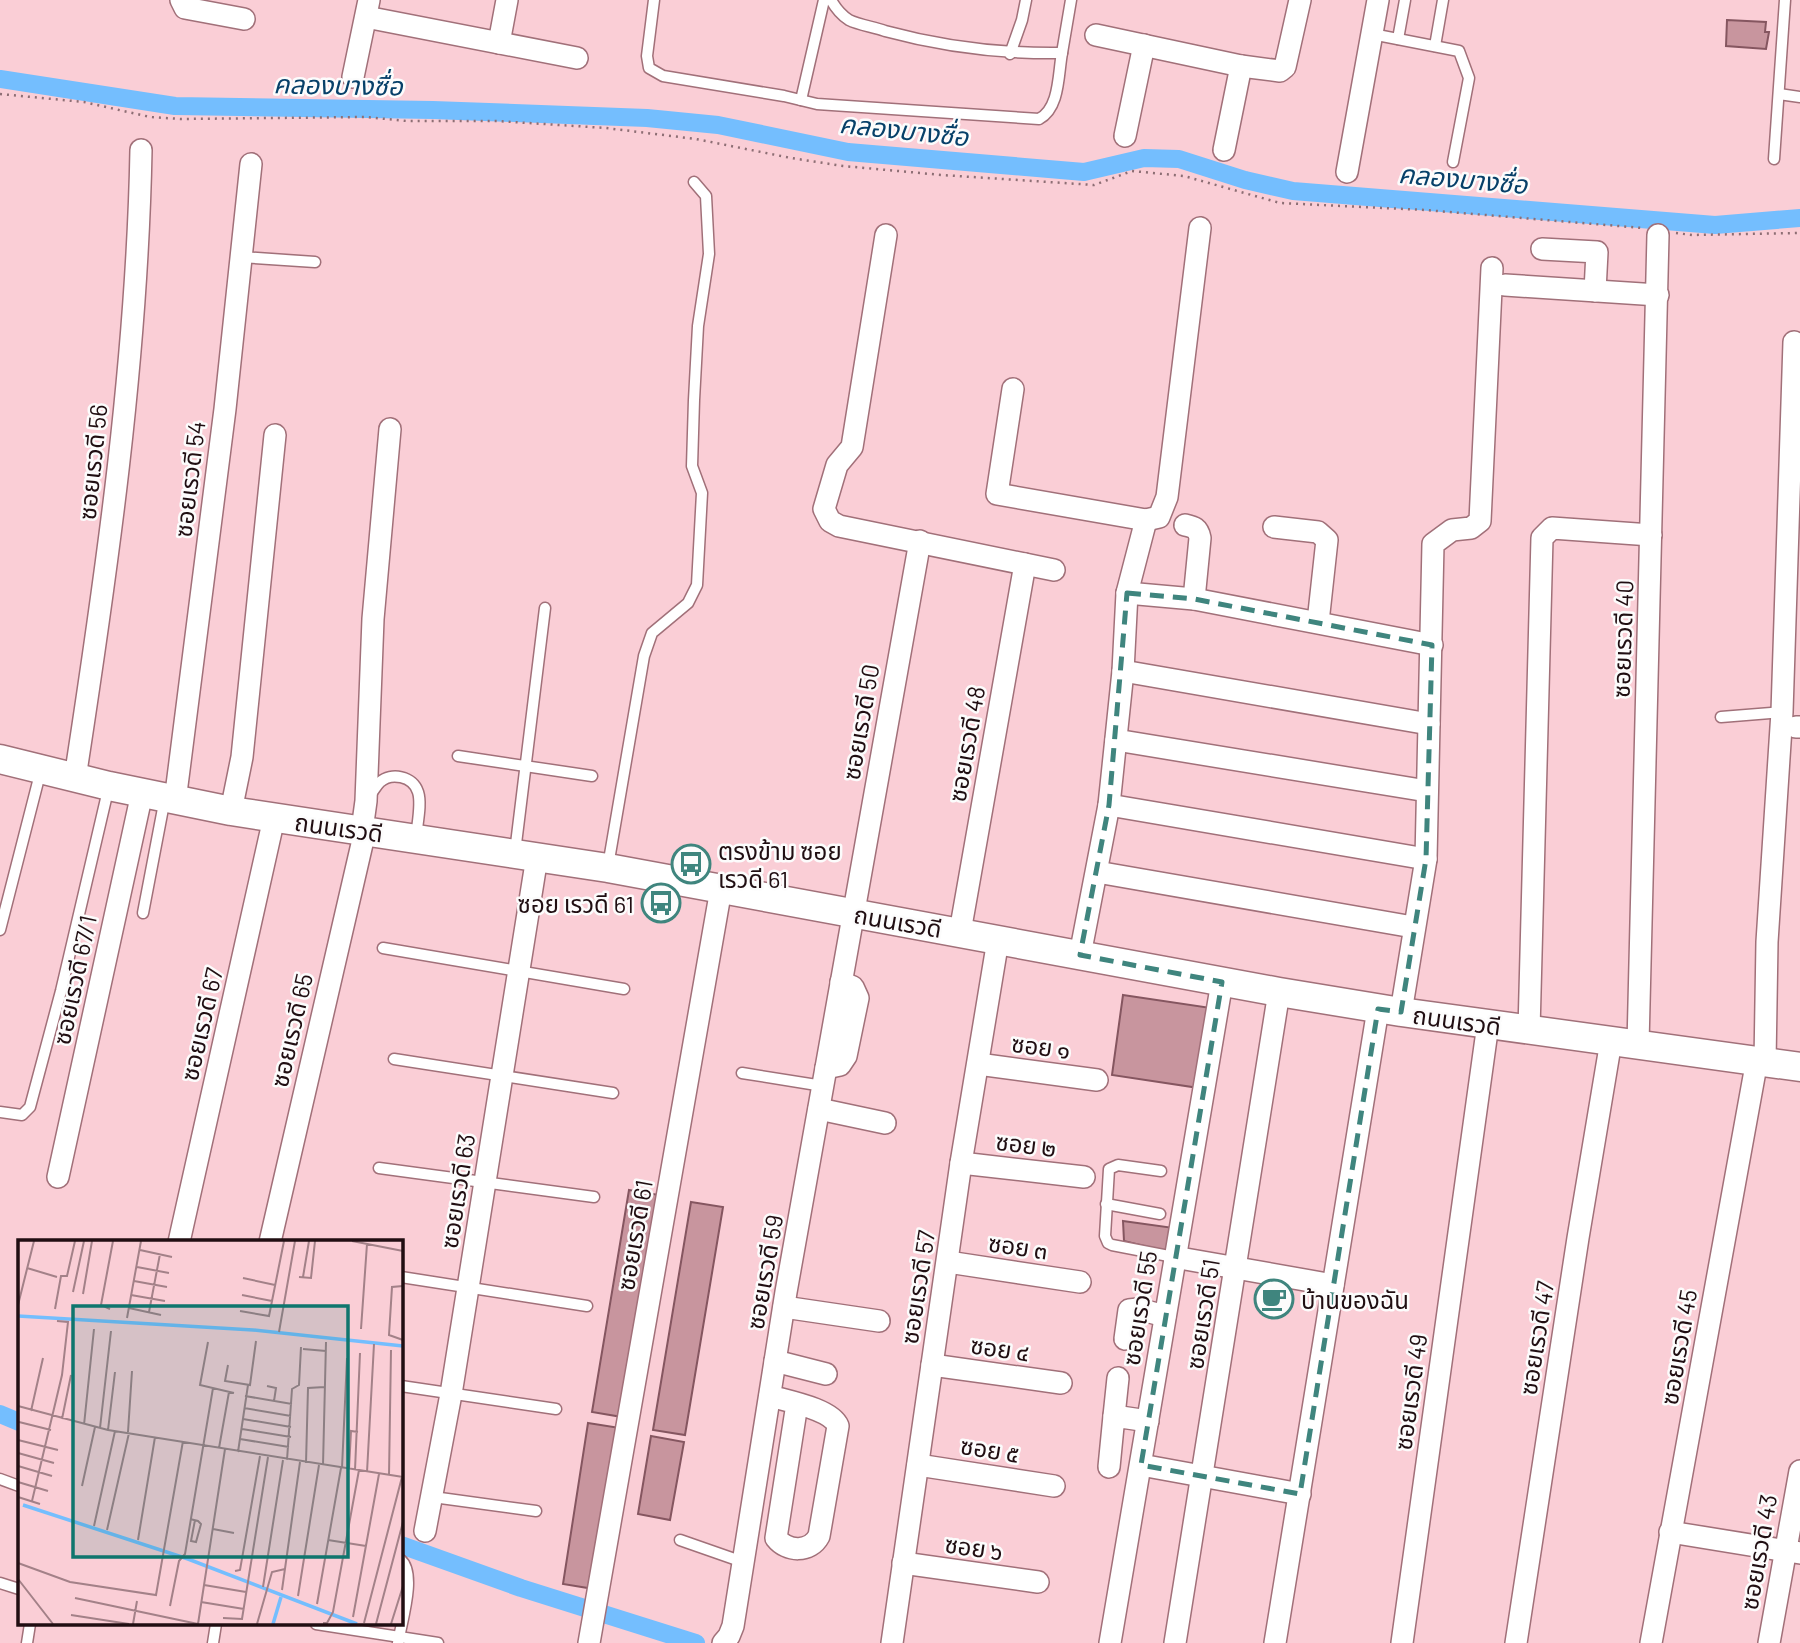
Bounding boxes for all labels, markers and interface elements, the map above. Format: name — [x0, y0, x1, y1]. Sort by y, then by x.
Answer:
water label: คลองบางซื่อ — [273, 66, 404, 101]
water label: คลองบางซื่อ — [838, 106, 971, 151]
water label: คลองบางซื่อ — [1397, 156, 1530, 199]
street label: ซอยเรวดี 56 — [72, 403, 112, 521]
street label: ซอยเรวดี 54 — [167, 419, 211, 539]
street label: ซอยเรวดี 40 — [1605, 579, 1639, 699]
street label: ซอยเรวดี 50 — [836, 662, 884, 782]
street label: ซอยเรวดี 48 — [942, 684, 990, 804]
street label: ถนนเรวดี — [293, 806, 385, 848]
place label: ตรงข้าม ซอย เรวดี 61 — [718, 836, 842, 893]
bus stop icon: ตรงข้าม ซอย เรวดี 61 — [670, 843, 712, 885]
bus stop icon: ซอย เรวดี 61 — [640, 882, 682, 924]
place label: ซอย เรวดี 61 — [518, 889, 634, 918]
street label: ถนนเรวดี — [852, 899, 944, 943]
street label: ซอยเรวดี 67/1 — [46, 913, 102, 1047]
street label: ซอยเรวดี 67 — [174, 965, 228, 1083]
street label: ซอยเรวดี 65 — [264, 970, 318, 1090]
street label: ถนนเรวดี — [1411, 999, 1503, 1041]
street label: ซอย ๑ — [1010, 1028, 1072, 1064]
street label: ซอย ๒ — [994, 1126, 1058, 1162]
street label: ซอยเรวดี 63 — [434, 1131, 480, 1251]
street label: ซอยเรวดี 61 — [610, 1178, 658, 1292]
street label: ซอยเรวดี 59 — [740, 1212, 788, 1332]
street label: ซอย ๓ — [986, 1227, 1050, 1265]
street label: ซอยเรวดี 57 — [894, 1228, 940, 1346]
inset map — [18, 1240, 402, 1626]
street label: ซอยเรวดี 55 — [1116, 1248, 1162, 1368]
street label: ซอยเรวดี 51 — [1179, 1257, 1225, 1371]
cafe icon: บ้านของฉัน — [1253, 1278, 1295, 1320]
street label: ซอยเรวดี 47 — [1513, 1279, 1559, 1397]
place label: บ้านของฉัน — [1301, 1285, 1409, 1314]
street label: ซอยเรวดี 45 — [1654, 1287, 1702, 1407]
street label: ซอย ๔ — [969, 1330, 1031, 1366]
street label: ซอยเรวดี 49 — [1387, 1332, 1433, 1452]
street label: ซอย ๕ — [959, 1430, 1021, 1468]
street label: ซอยเรวดี 43 — [1734, 1492, 1782, 1612]
street label: ซอย ๖ — [943, 1529, 1005, 1565]

